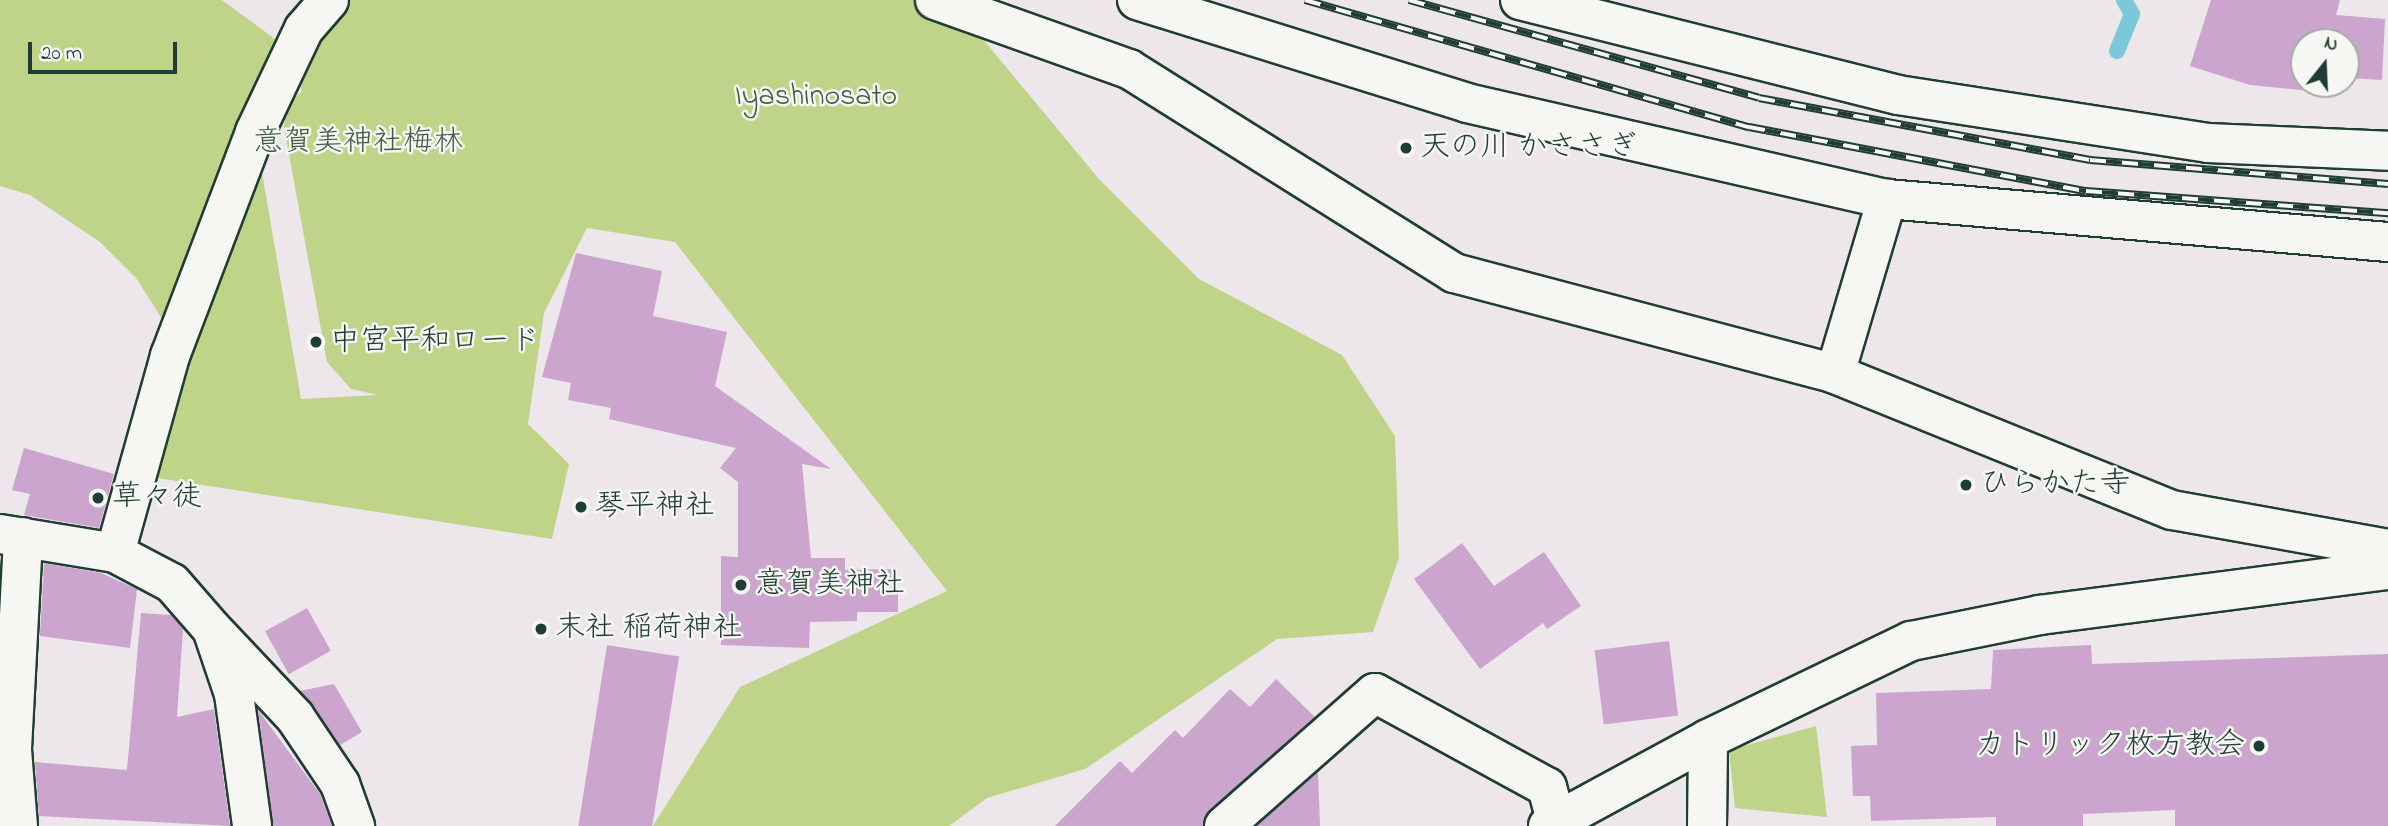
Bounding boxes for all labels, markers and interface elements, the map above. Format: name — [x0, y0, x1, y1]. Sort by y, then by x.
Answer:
scale bar — [32, 28, 180, 72]
north arrow — [2290, 28, 2360, 98]
text: N — [2321, 30, 2341, 59]
text: 20 m — [41, 39, 82, 69]
park label: Iyashinosato — [735, 79, 897, 115]
park label: 意賀美神社梅林 — [253, 125, 463, 161]
place label: 天の川 かささぎ — [1420, 130, 1637, 166]
marker: 天の川 かささぎ — [1398, 140, 1414, 156]
place label: 中宮平和ロード — [330, 324, 540, 360]
marker: 中宮平和ロード — [308, 334, 324, 350]
place label: ひらかた寺 — [1980, 467, 2130, 503]
marker: ひらかた寺 — [1958, 477, 1974, 493]
place label: 草々徒 — [112, 480, 202, 516]
place label: 琴平神社 — [595, 489, 715, 525]
marker: 草々徒 — [90, 490, 106, 506]
marker: 琴平神社 — [573, 499, 589, 515]
place label: 意賀美神社 — [755, 567, 905, 603]
marker: 意賀美神社 — [733, 577, 749, 593]
place label: 末社 稲荷神社 — [555, 611, 742, 647]
marker: 末社 稲荷神社 — [533, 621, 549, 637]
place label: カトリック枚方教会 — [1975, 728, 2245, 764]
marker: カトリック枚方教会 — [2251, 738, 2267, 754]

